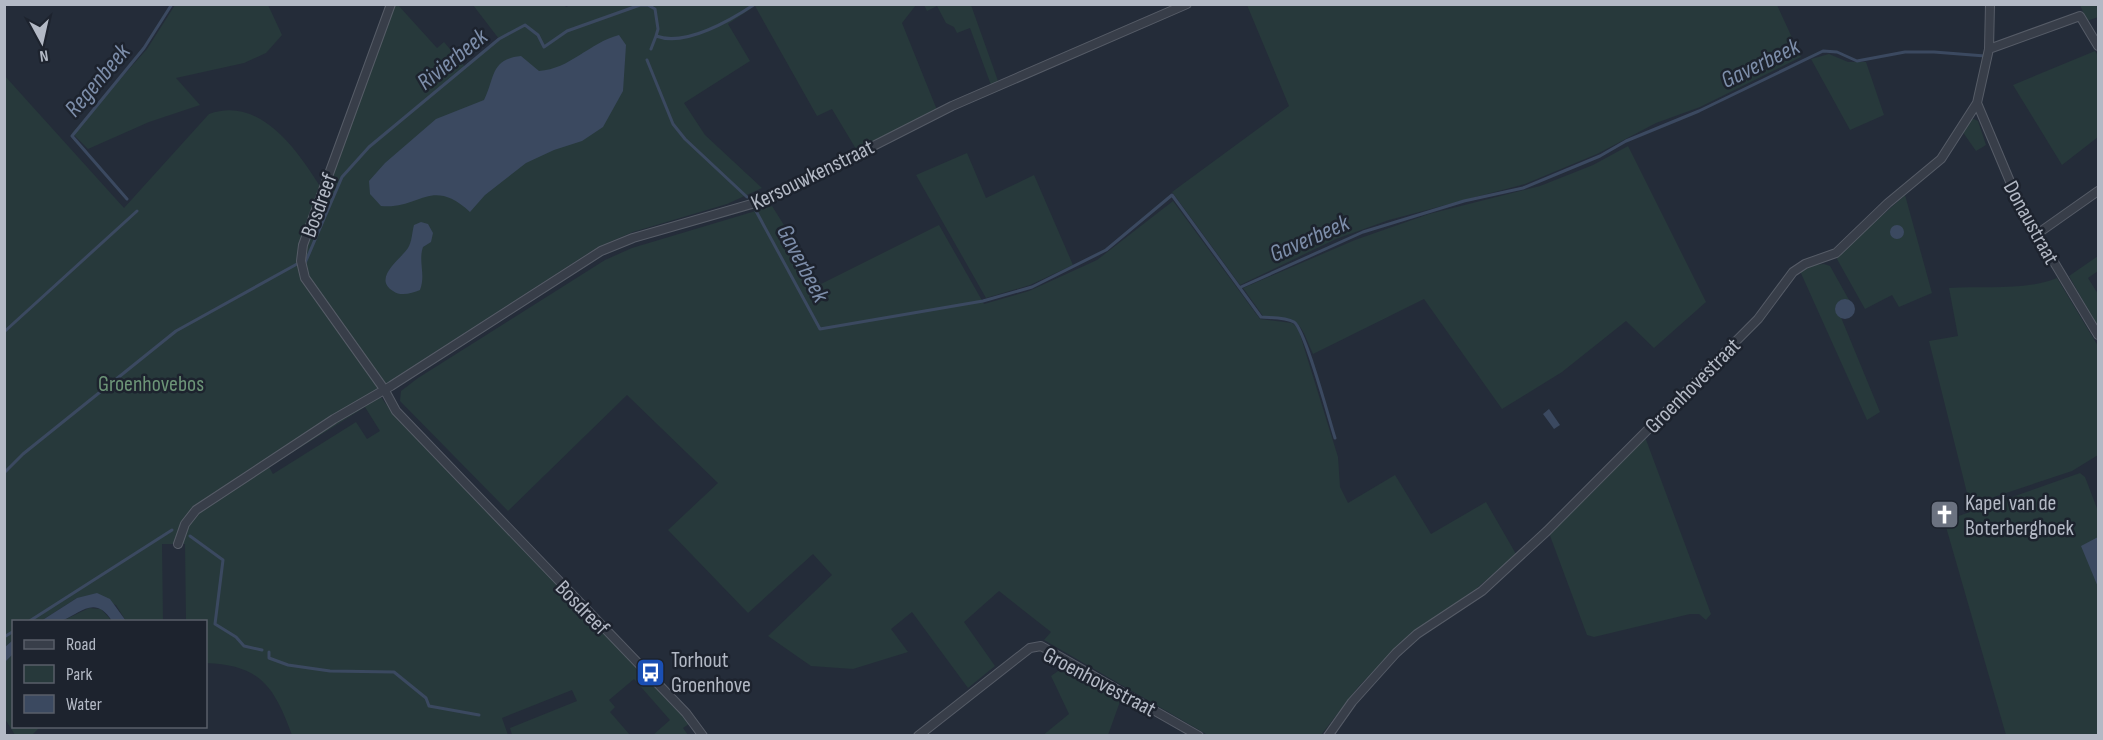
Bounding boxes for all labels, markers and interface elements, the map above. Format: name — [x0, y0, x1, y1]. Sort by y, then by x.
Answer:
north arrow — [12, 12, 72, 72]
water label: Rivierbeek — [411, 22, 494, 97]
water label: Gaverbeek — [1716, 32, 1805, 95]
water label: Regenbeek — [58, 37, 137, 123]
text: N — [38, 45, 49, 65]
street label: Kersouwkenstraat — [747, 134, 879, 217]
street label: Bosdreef — [295, 169, 344, 241]
street label: Donaustraat — [1997, 176, 2065, 269]
water label: Gaverbeek — [1265, 208, 1354, 269]
water label: Gaverbeek — [770, 219, 836, 308]
street label: Groenhovestraat — [1640, 332, 1747, 440]
park label: Groenhovebos — [98, 371, 204, 398]
place label: Kapel van de Boterberghoek — [1965, 490, 2074, 542]
church icon: Kapel van de Boterberghoek — [1928, 499, 1960, 531]
street label: Bosdreef — [549, 575, 615, 642]
legend — [12, 620, 207, 728]
text: Road — [66, 634, 96, 655]
street label: Groenhovestraat — [1038, 641, 1161, 724]
place label: Torhout Groenhove — [671, 647, 751, 699]
bus stop icon: Torhout Groenhove — [634, 656, 666, 688]
text: Park — [66, 664, 92, 685]
text: Water — [66, 694, 102, 715]

